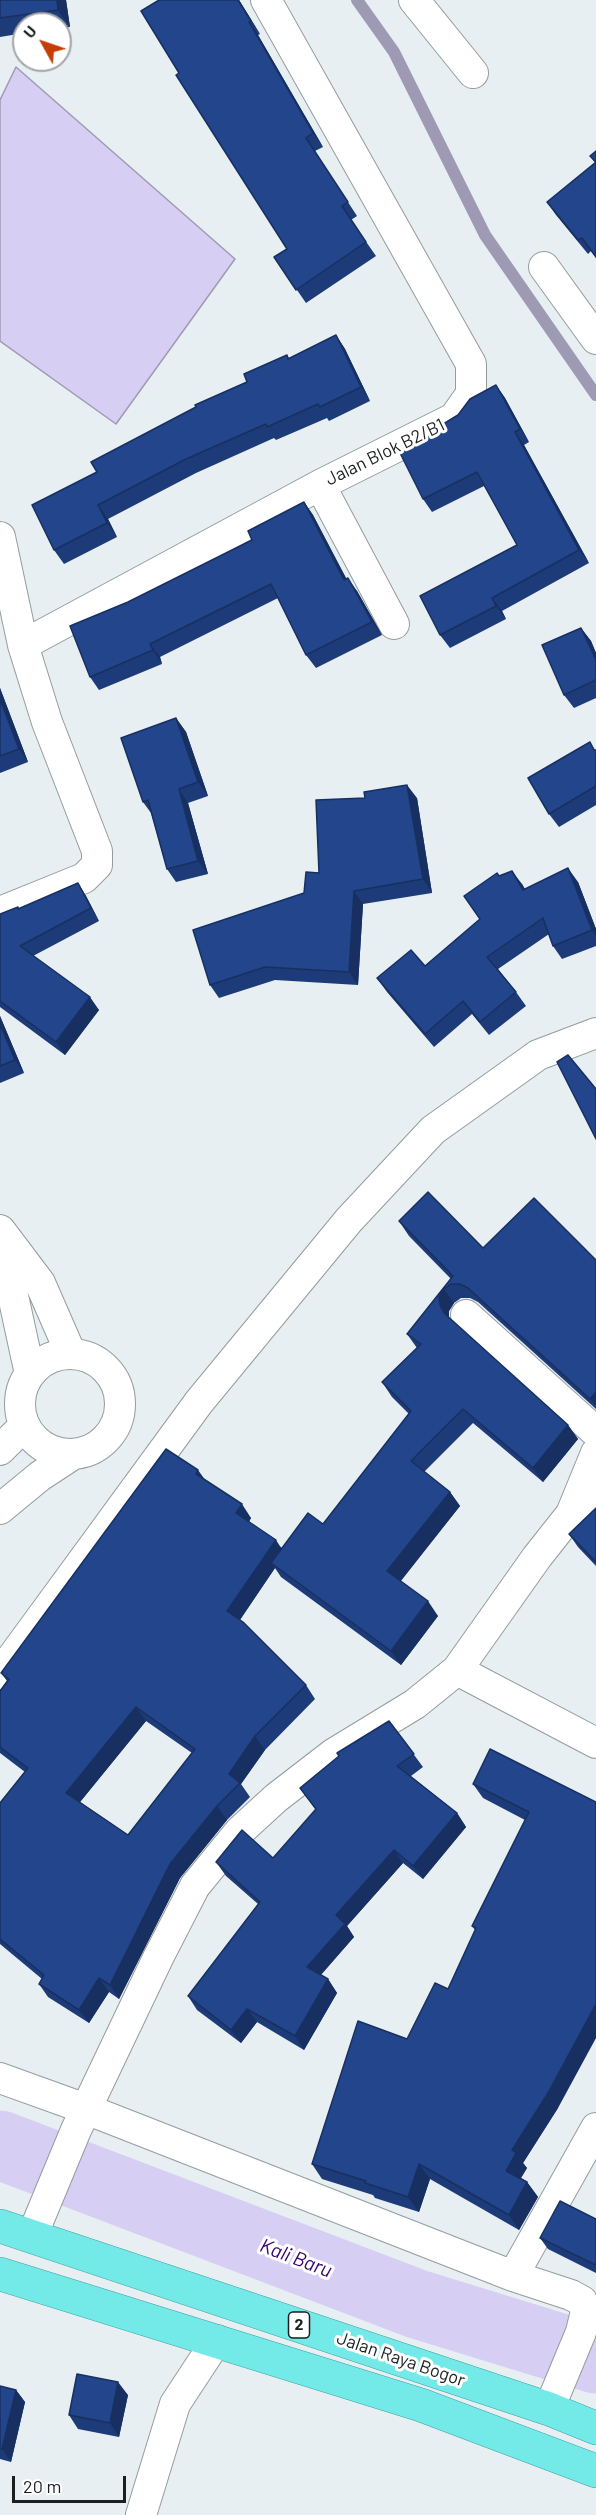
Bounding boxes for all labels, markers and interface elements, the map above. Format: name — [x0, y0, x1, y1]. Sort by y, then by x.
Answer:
north arrow — [12, 12, 72, 72]
text: U — [19, 21, 40, 41]
street label: Jalan Blok B2/B1 — [322, 414, 448, 490]
water label: Kali Baru — [257, 2233, 335, 2283]
road number: 2 — [288, 2312, 310, 2338]
street label: Jalan Raya Bogor — [334, 2327, 468, 2391]
scale bar — [15, 2464, 129, 2502]
text: 20 m — [23, 2475, 61, 2497]

